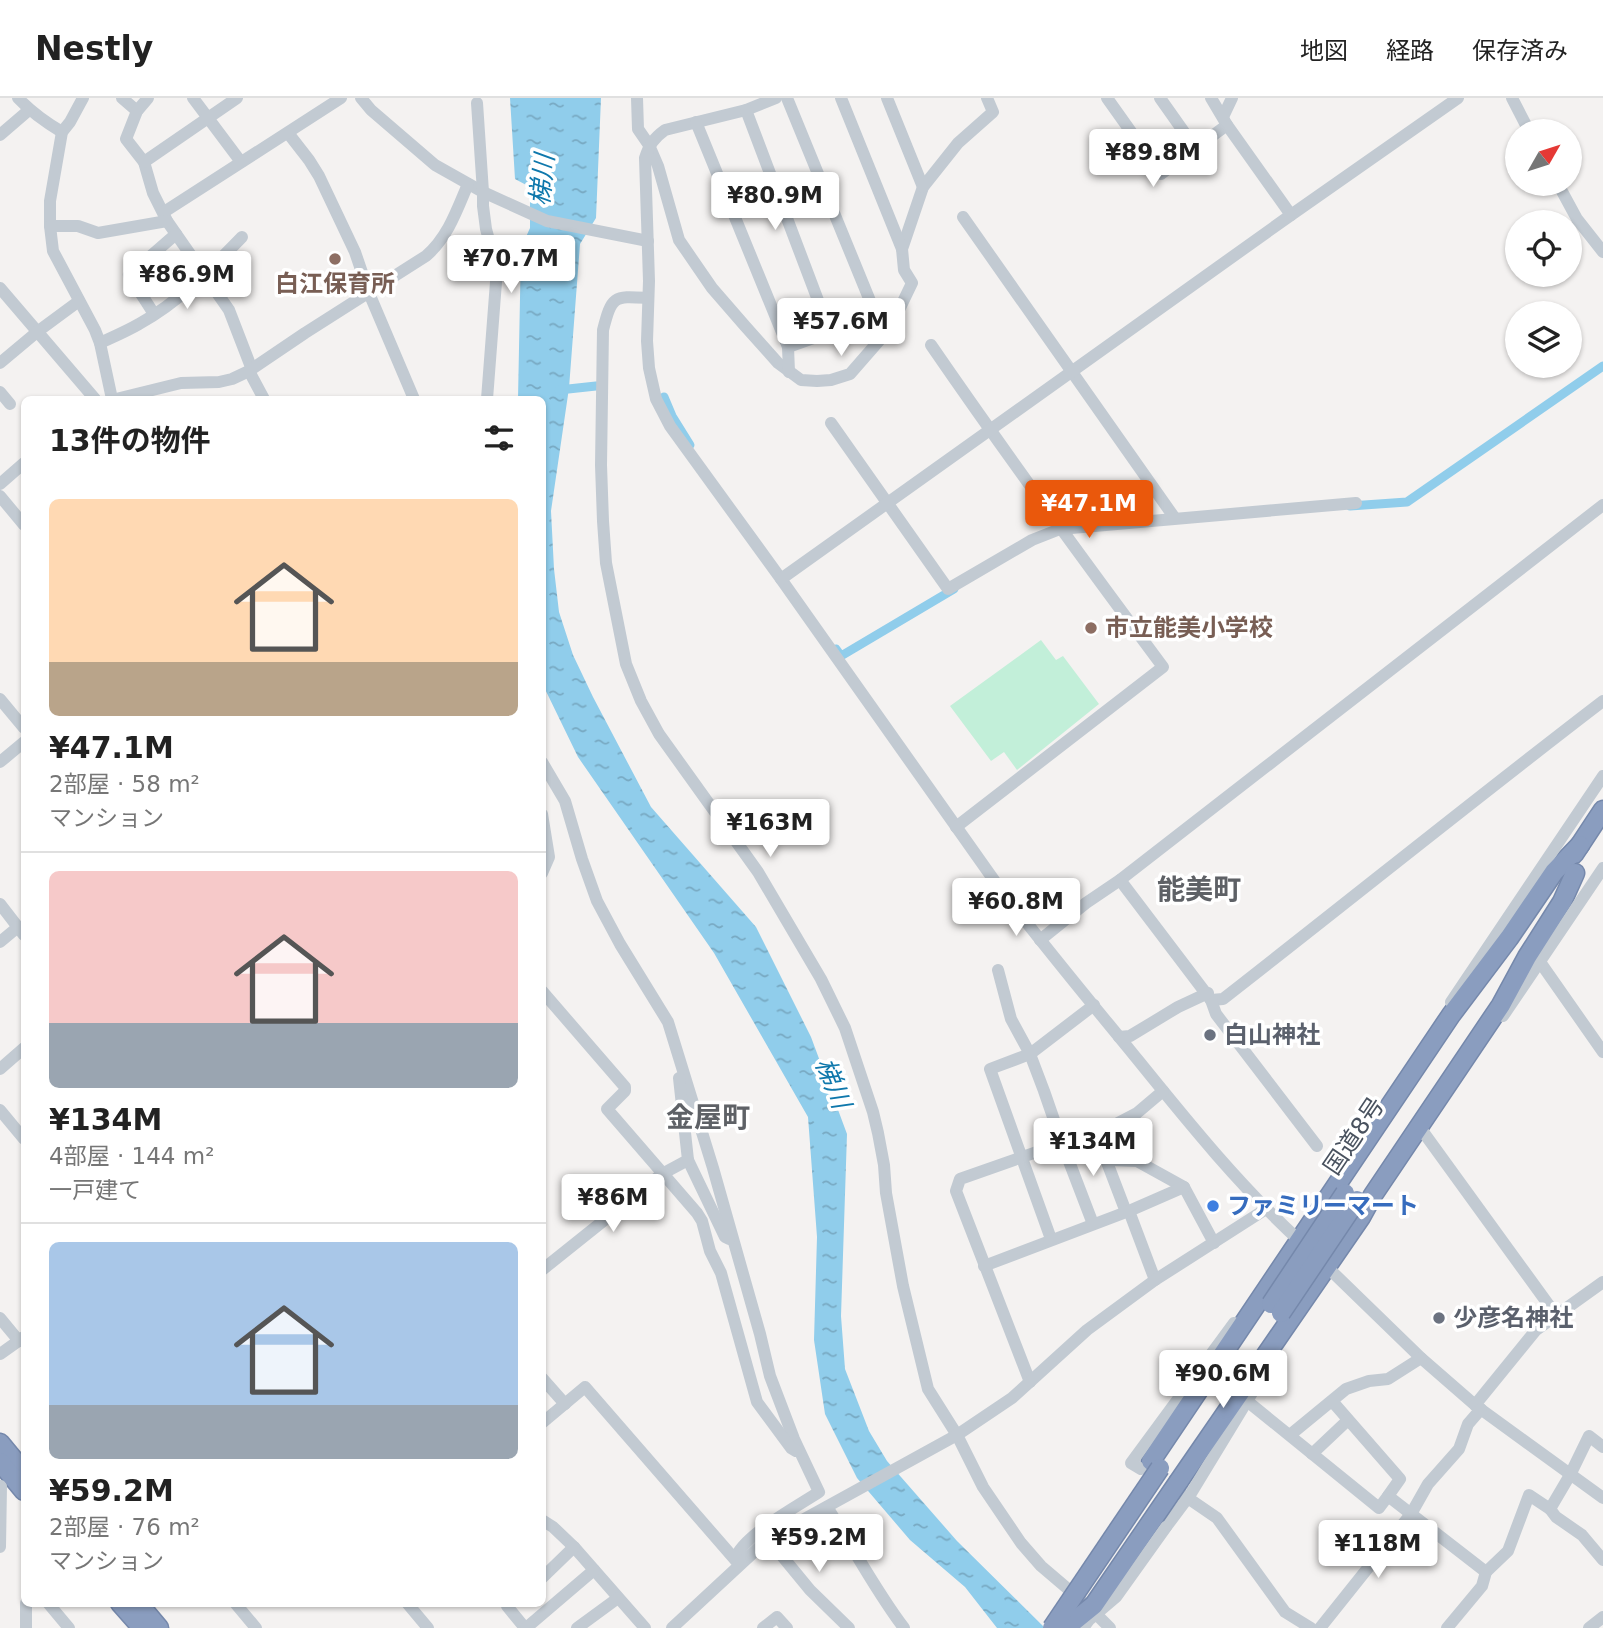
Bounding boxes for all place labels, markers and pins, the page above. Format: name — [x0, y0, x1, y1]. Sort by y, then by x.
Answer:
pin: ¥89.8M — [1096, 130, 1210, 189]
pin: ¥80.9M — [718, 172, 832, 232]
pin: ¥70.7M — [454, 236, 568, 295]
marker: 白江保育所 — [327, 251, 343, 267]
pin: ¥86.9M — [130, 252, 244, 311]
place label: 白江保育所 — [275, 270, 395, 298]
pin: ¥57.6M — [784, 299, 898, 358]
pin: ¥47.1M — [1032, 480, 1146, 540]
place label: 市立能美小学校 — [1105, 614, 1273, 642]
marker: 市立能美小学校 — [1083, 620, 1099, 636]
pin: ¥163M — [721, 800, 819, 859]
pin: ¥60.8M — [959, 878, 1073, 938]
place label: 白山神社 — [1224, 1021, 1320, 1049]
marker: 白山神社 — [1202, 1027, 1218, 1043]
pin: ¥134M — [1044, 1118, 1142, 1178]
pin: ¥86M — [572, 1174, 654, 1234]
place label: ファミリーマート — [1227, 1192, 1419, 1220]
marker: ファミリーマート — [1205, 1198, 1221, 1214]
place label: 少彦名神社 — [1453, 1304, 1573, 1332]
marker: 少彦名神社 — [1431, 1310, 1447, 1326]
pin: ¥90.6M — [1166, 1350, 1280, 1410]
pin: ¥59.2M — [762, 1514, 876, 1574]
pin: ¥118M — [1329, 1520, 1427, 1580]

